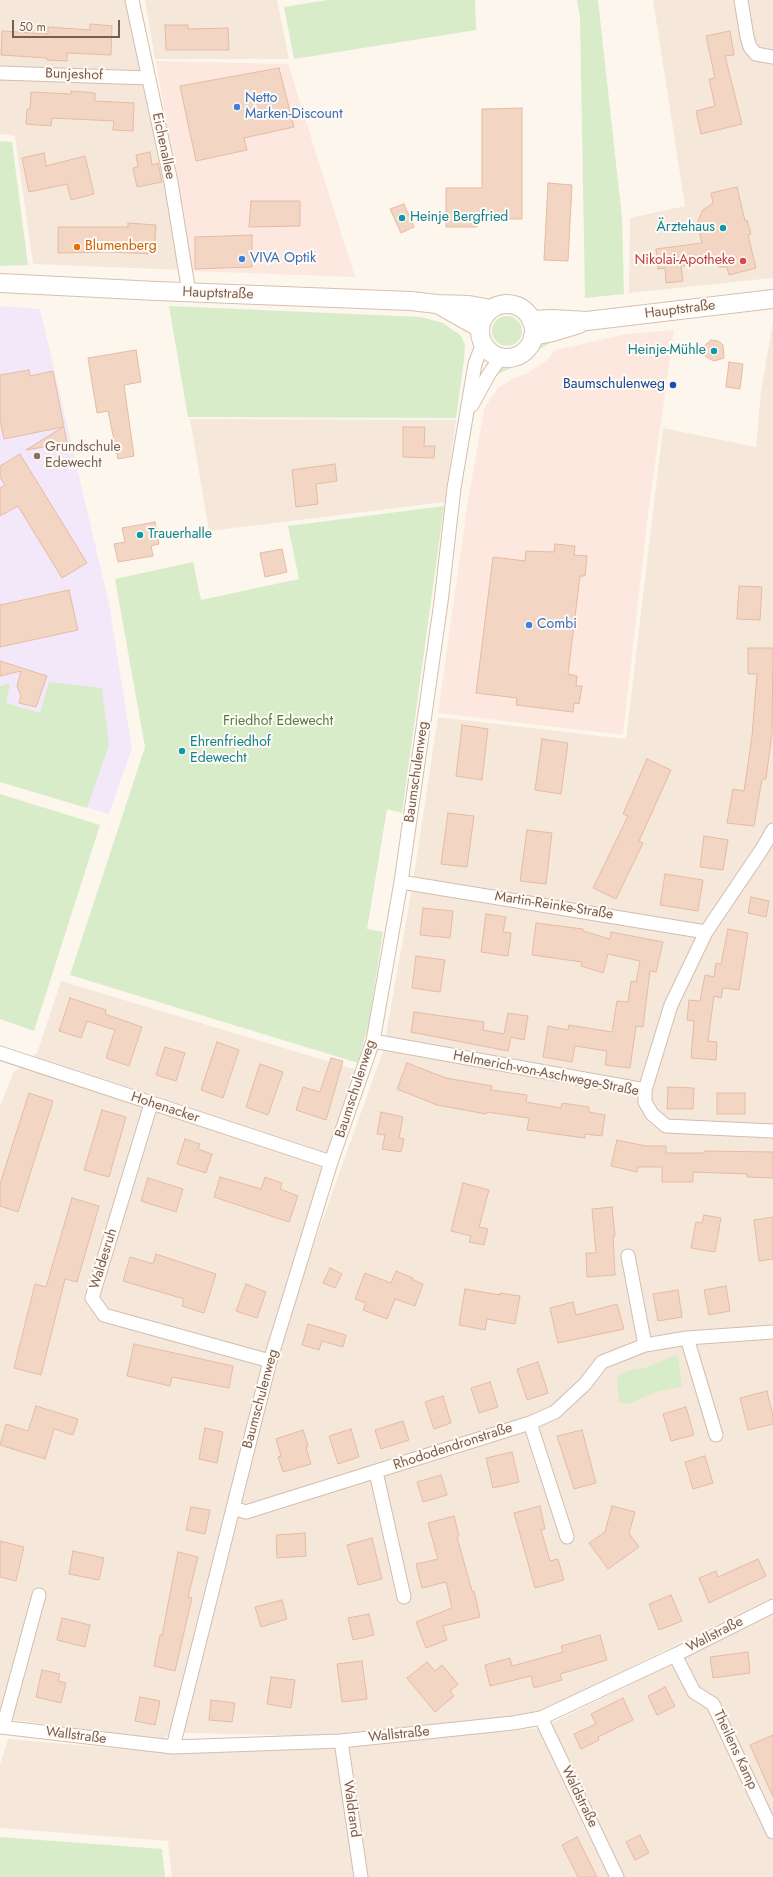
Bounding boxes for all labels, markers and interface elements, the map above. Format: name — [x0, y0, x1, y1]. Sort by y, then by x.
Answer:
scale bar — [14, 12, 122, 38]
text: 50 m — [19, 18, 46, 36]
street label: Bunjeshof — [45, 66, 103, 84]
place label: Netto Marken-Discount — [245, 91, 343, 124]
marker: Netto Marken-Discount — [232, 102, 242, 112]
street label: Eichenallee — [148, 111, 178, 181]
place label: Heinje Bergfried — [410, 210, 508, 226]
marker: Heinje Bergfried — [397, 213, 407, 223]
place label: Ärztehaus — [656, 220, 715, 236]
marker: Ärztehaus — [718, 223, 728, 233]
place label: Blumenberg — [85, 239, 157, 255]
marker: Blumenberg — [72, 242, 82, 252]
place label: VIVA Optik — [250, 251, 316, 267]
place label: Nikolai-Apotheke — [634, 253, 735, 269]
marker: VIVA Optik — [237, 254, 247, 264]
marker: Nikolai-Apotheke — [738, 256, 748, 266]
street label: Hauptstraße — [182, 284, 254, 304]
street label: Hauptstraße — [644, 297, 716, 323]
place label: Heinje-Mühle — [628, 343, 706, 359]
marker: Heinje-Mühle — [709, 346, 719, 356]
place label: Baumschulenweg — [563, 377, 665, 393]
marker: Baumschulenweg — [668, 380, 678, 390]
place label: Grundschule Edewecht — [45, 440, 121, 472]
marker: Grundschule Edewecht — [32, 451, 42, 461]
place label: Trauerhalle — [148, 527, 212, 543]
marker: Trauerhalle — [135, 530, 145, 540]
place label: Combi — [537, 617, 577, 633]
marker: Combi — [524, 620, 534, 630]
park label: Friedhof Edewecht — [223, 714, 333, 730]
street label: Baumschulenweg — [402, 720, 432, 824]
place label: Ehrenfriedhof Edewecht — [190, 735, 271, 768]
marker: Ehrenfriedhof Edewecht — [177, 746, 187, 756]
street label: Martin-Reinke-Straße — [493, 888, 615, 924]
street label: Baumschulenweg — [332, 1038, 380, 1140]
street label: Helmerich-von-Aschwege-Straße — [452, 1048, 640, 1100]
street label: Hohenacker — [129, 1089, 201, 1127]
street label: Waldesruh — [87, 1227, 121, 1291]
street label: Baumschulenweg — [240, 1348, 282, 1450]
street label: Rhododendronstraße — [391, 1420, 515, 1474]
street label: Wallstraße — [684, 1614, 746, 1656]
street label: Theilens Kamp — [709, 1708, 761, 1792]
street label: Wallstraße — [368, 1723, 430, 1747]
street label: Wallstraße — [45, 1724, 107, 1748]
street label: Waldstraße — [557, 1764, 601, 1830]
street label: Waldrand — [339, 1779, 363, 1839]

